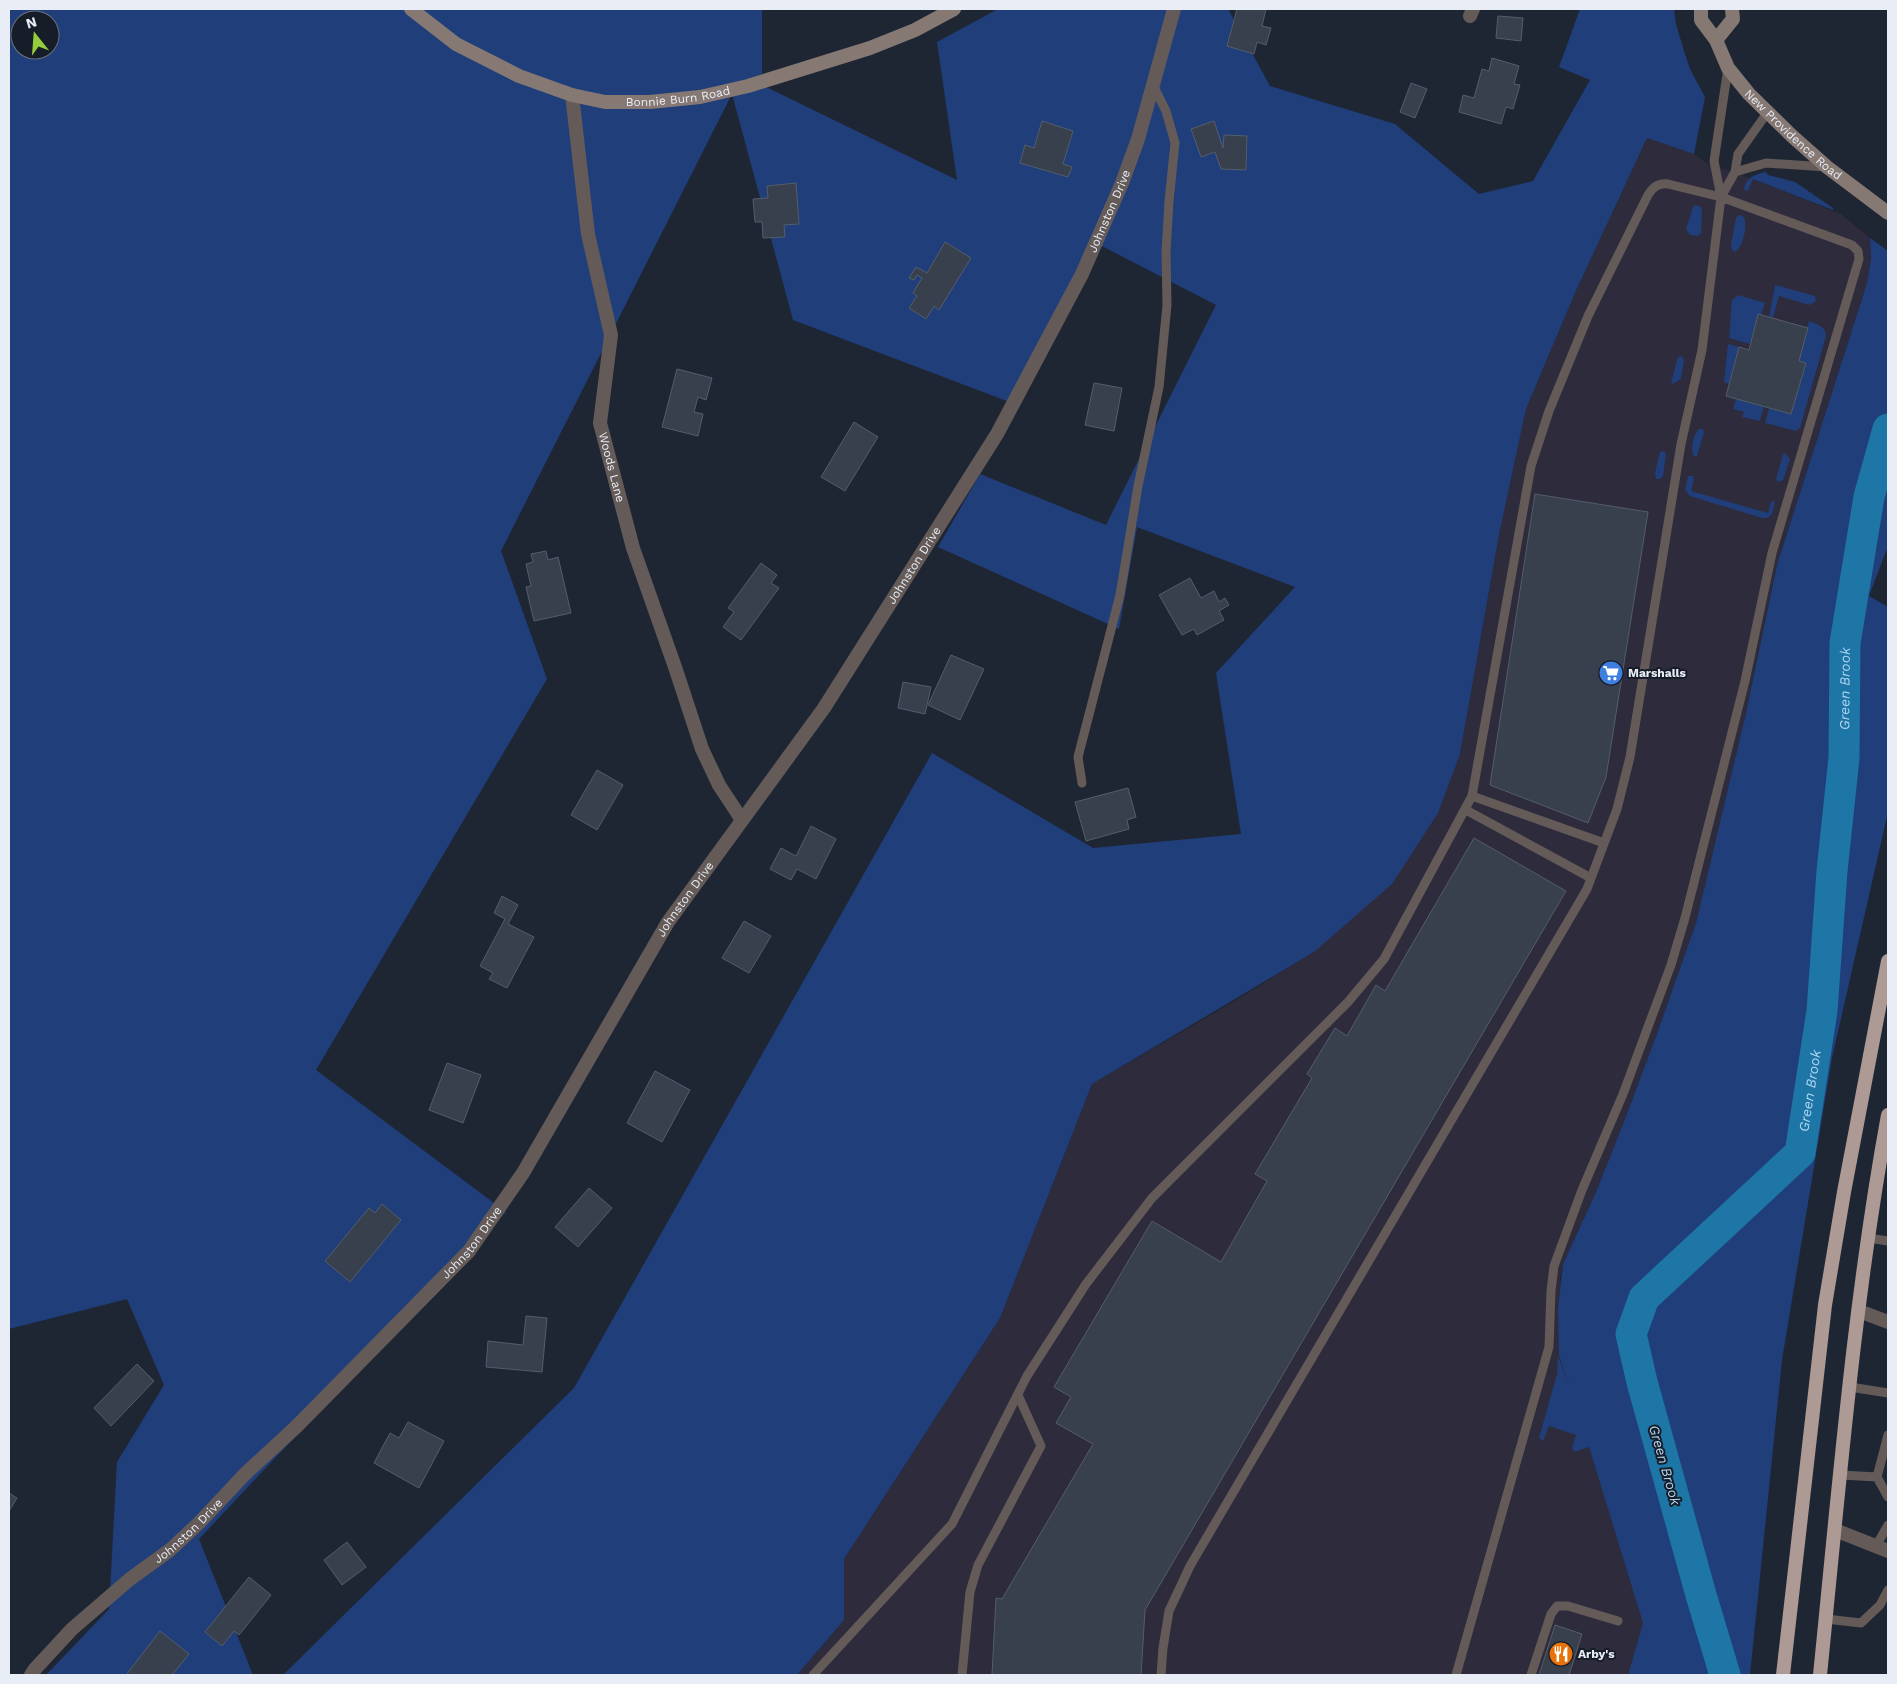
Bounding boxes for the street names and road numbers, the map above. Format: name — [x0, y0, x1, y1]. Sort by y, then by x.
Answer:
street label: Bonnie Burn Road — [626, 83, 731, 109]
street label: New Providence Road — [1742, 87, 1845, 183]
street label: Johnston Drive — [1085, 168, 1133, 255]
street label: Woods Lane — [596, 431, 628, 504]
street label: Johnston Drive — [884, 524, 944, 607]
street label: Johnston Drive — [654, 859, 717, 939]
street label: Johnston Drive — [439, 1204, 505, 1282]
street label: Johnston Drive — [151, 1496, 225, 1566]

